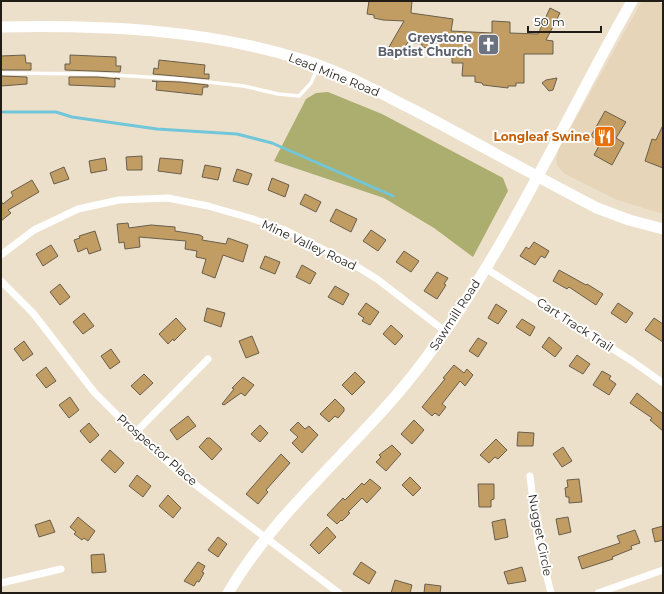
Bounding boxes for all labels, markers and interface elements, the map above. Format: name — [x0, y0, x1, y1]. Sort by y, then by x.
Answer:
scale bar — [528, 8, 601, 34]
text: 50 m — [534, 14, 565, 29]
place label: Greystone Baptist Church — [378, 30, 472, 59]
church icon: Greystone Baptist Church — [475, 32, 501, 58]
street label: Lead Mine Road — [286, 49, 382, 100]
restaurant icon: Longleaf Swine — [592, 124, 618, 150]
place label: Longleaf Swine — [493, 129, 590, 144]
street label: Mine Valley Road — [260, 216, 359, 273]
street label: Sawmill Road — [426, 276, 483, 353]
street label: Cart Track Trail — [534, 294, 616, 355]
street label: Prospector Place — [114, 411, 201, 489]
street label: Nugget Circle — [525, 493, 556, 577]

